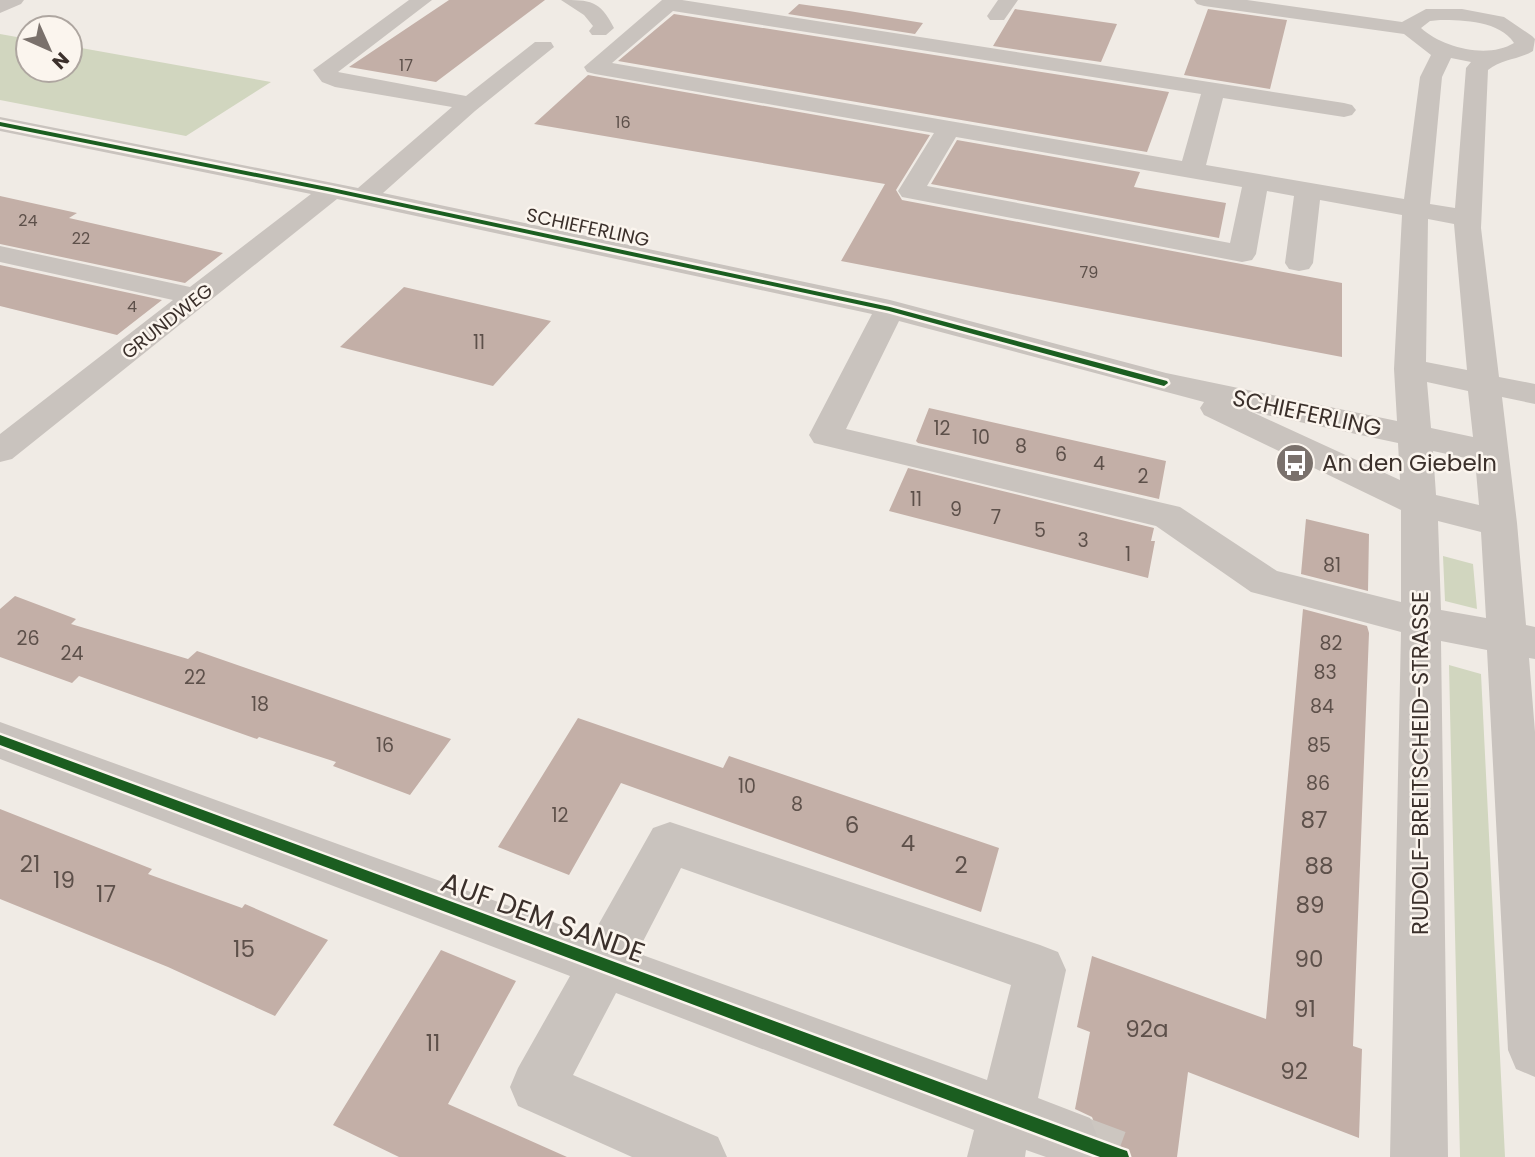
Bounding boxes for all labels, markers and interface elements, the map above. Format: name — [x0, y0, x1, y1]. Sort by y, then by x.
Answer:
north arrow — [14, 14, 84, 84]
text: N — [46, 46, 75, 75]
house number: 17 — [399, 54, 413, 77]
house number: 16 — [615, 111, 631, 134]
street label: SCHIEFERLING — [524, 201, 652, 254]
house number: 24 — [18, 209, 38, 232]
house number: 22 — [72, 227, 90, 250]
house number: 79 — [1080, 261, 1098, 284]
street label: GRUNDWEG — [116, 277, 219, 366]
house number: 4 — [127, 295, 137, 318]
house number: 11 — [473, 329, 485, 356]
street label: SCHIEFERLING — [1229, 382, 1385, 444]
house number: 12 — [933, 415, 951, 442]
house number: 10 — [972, 424, 990, 451]
house number: 8 — [1015, 433, 1027, 460]
house number: 6 — [1055, 441, 1067, 468]
bus stop icon: An den Giebeln — [1274, 442, 1316, 484]
place label: An den Giebeln — [1322, 447, 1497, 479]
house number: 4 — [1093, 450, 1105, 477]
house number: 2 — [1138, 463, 1149, 490]
house number: 11 — [910, 486, 922, 513]
house number: 9 — [950, 496, 962, 523]
house number: 7 — [991, 504, 1001, 531]
house number: 5 — [1034, 517, 1046, 544]
house number: 3 — [1077, 527, 1089, 554]
house number: 1 — [1125, 541, 1131, 568]
house number: 81 — [1323, 552, 1341, 579]
street label: RUDOLF-BREITSCHEID-STRASSE — [1404, 591, 1436, 935]
house number: 26 — [17, 625, 40, 652]
house number: 82 — [1320, 630, 1343, 657]
house number: 24 — [61, 640, 83, 667]
house number: 83 — [1313, 659, 1337, 686]
house number: 22 — [184, 664, 206, 691]
house number: 18 — [251, 691, 269, 718]
house number: 84 — [1310, 693, 1334, 720]
house number: 16 — [376, 732, 394, 759]
house number: 85 — [1307, 732, 1331, 759]
house number: 86 — [1306, 770, 1330, 797]
house number: 10 — [738, 773, 756, 800]
house number: 8 — [791, 791, 803, 818]
house number: 12 — [551, 802, 569, 829]
house number: 87 — [1300, 804, 1328, 836]
house number: 6 — [845, 809, 859, 841]
house number: 4 — [901, 827, 915, 859]
house number: 21 — [20, 848, 40, 880]
house number: 2 — [954, 849, 968, 881]
house number: 88 — [1304, 850, 1334, 882]
street label: AUF DEM SANDE — [435, 863, 650, 972]
house number: 19 — [53, 864, 75, 896]
house number: 17 — [96, 878, 116, 910]
house number: 89 — [1295, 889, 1325, 921]
house number: 15 — [233, 933, 255, 965]
house number: 90 — [1295, 943, 1323, 975]
house number: 91 — [1294, 993, 1316, 1025]
house number: 92a — [1125, 1013, 1169, 1045]
house number: 11 — [426, 1027, 440, 1059]
house number: 92 — [1280, 1055, 1308, 1087]

